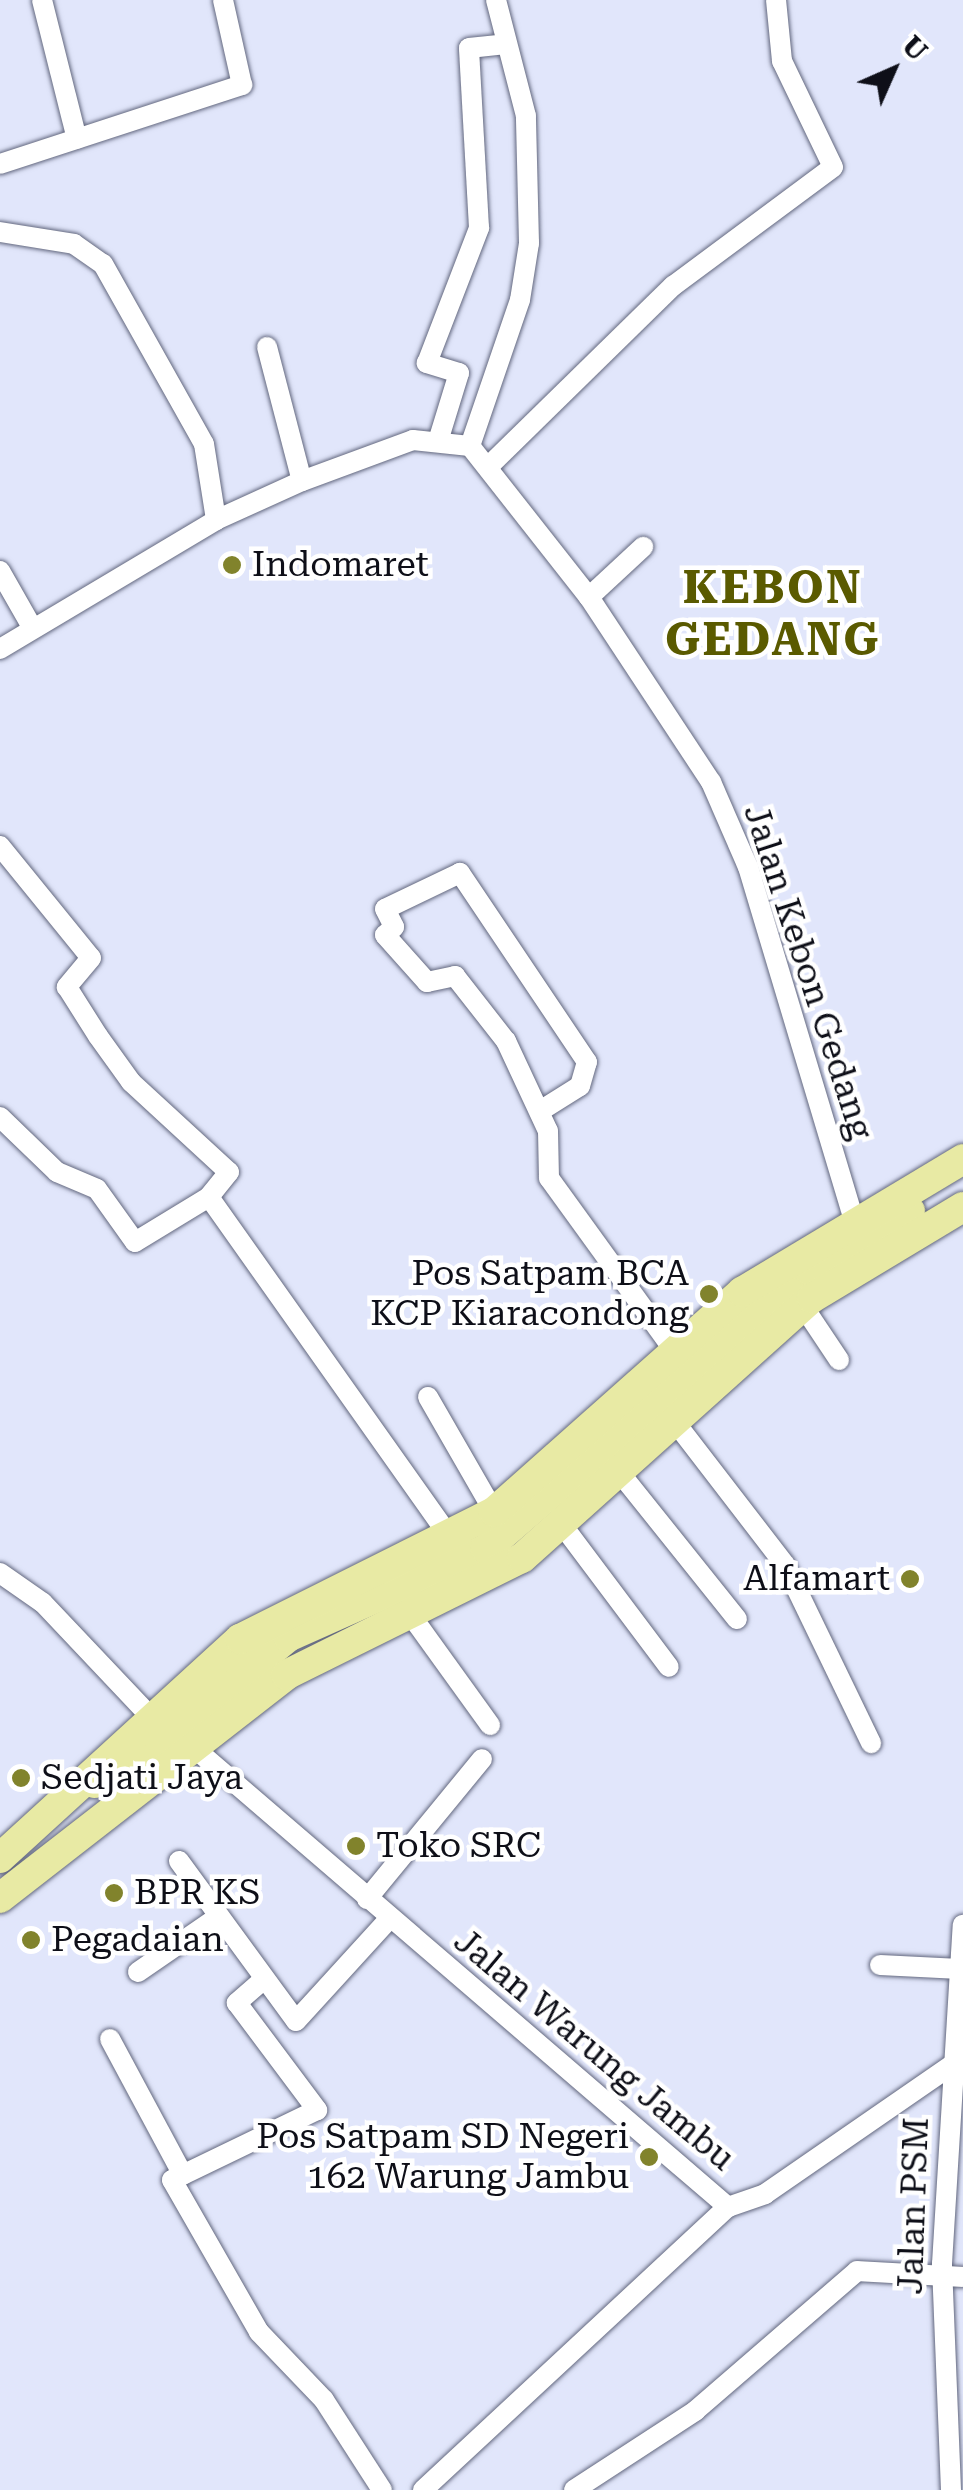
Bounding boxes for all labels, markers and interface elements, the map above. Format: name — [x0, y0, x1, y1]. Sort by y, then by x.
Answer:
north arrow — [843, 20, 943, 120]
text: U — [895, 29, 934, 68]
place label: Indomaret — [252, 544, 429, 586]
marker: Indomaret — [221, 554, 243, 576]
district label: KEBON GEDANG — [665, 561, 881, 667]
street label: Jalan Kebon Gedang — [734, 799, 882, 1145]
place label: Pos Satpam BCA KCP Kiaracondong — [370, 1253, 689, 1335]
marker: Pos Satpam BCA KCP Kiaracondong — [698, 1283, 720, 1305]
place label: Alfamart — [743, 1558, 890, 1600]
marker: Alfamart — [899, 1568, 921, 1590]
place label: Sedjati Jaya — [41, 1757, 243, 1799]
marker: Sedjati Jaya — [10, 1767, 32, 1789]
place label: Toko SRC — [376, 1825, 541, 1867]
marker: Toko SRC — [345, 1835, 367, 1857]
place label: BPR KS — [134, 1872, 260, 1914]
marker: BPR KS — [103, 1882, 125, 1904]
place label: Pegadaian — [51, 1919, 224, 1961]
street label: Jalan Warung Jambu — [445, 1920, 743, 2180]
marker: Pegadaian — [20, 1929, 42, 1951]
place label: Pos Satpam SD Negeri 162 Warung Jambu — [256, 2116, 629, 2198]
street label: Jalan PSM — [890, 2117, 938, 2295]
marker: Pos Satpam SD Negeri 162 Warung Jambu — [638, 2146, 660, 2168]

